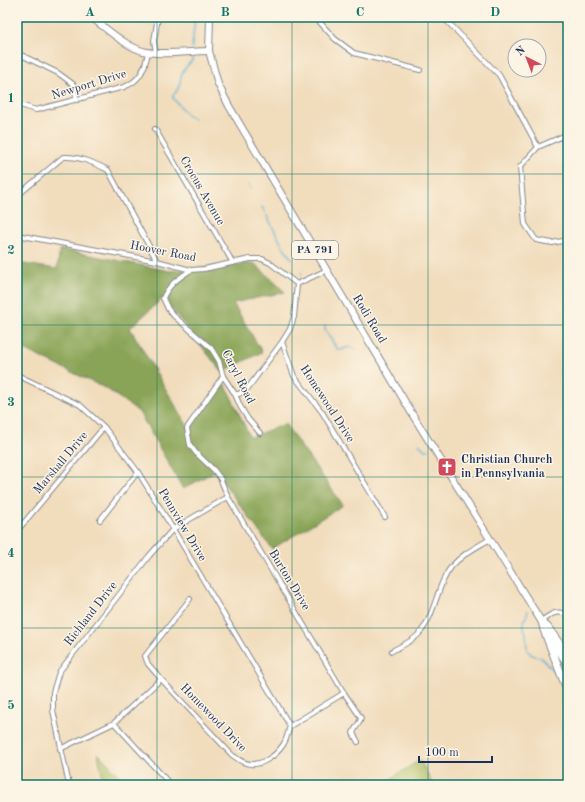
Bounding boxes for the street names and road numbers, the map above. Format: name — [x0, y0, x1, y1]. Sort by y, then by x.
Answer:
street label: Newport Drive — [50, 68, 128, 102]
street label: Crocus Avenue — [177, 155, 227, 228]
street label: Hoover Road — [129, 240, 197, 264]
road number: PA 791 — [292, 241, 338, 259]
street label: Rodi Road — [350, 293, 388, 345]
street label: Caryl Road — [219, 348, 257, 406]
street label: Homewood Drive — [298, 363, 357, 445]
street label: Marshall Drive — [32, 429, 91, 496]
street label: Pennview Drive — [156, 486, 209, 564]
street label: Burton Drive — [266, 548, 312, 613]
street label: Richland Drive — [62, 579, 120, 648]
street label: Homewood Drive — [178, 682, 249, 755]

